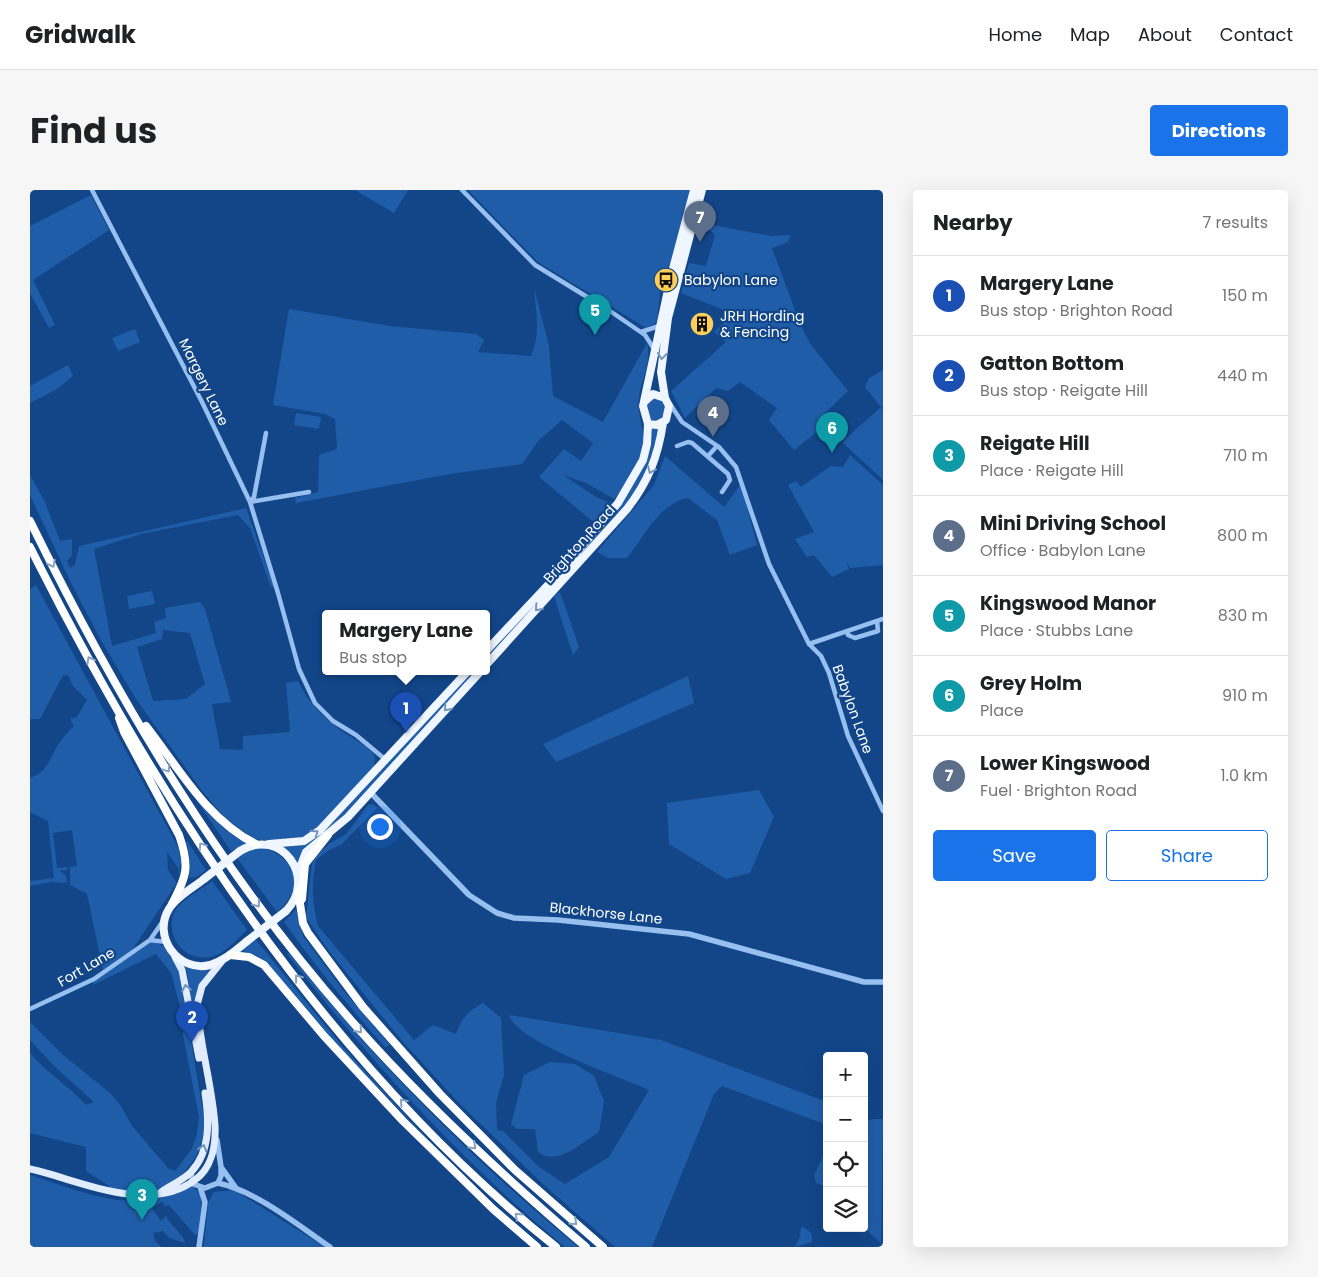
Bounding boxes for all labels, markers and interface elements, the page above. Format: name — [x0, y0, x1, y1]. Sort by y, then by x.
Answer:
text: Gridwalk — [25, 18, 136, 51]
text: Home — [988, 22, 1042, 47]
text: Map — [1070, 22, 1110, 47]
text: About — [1138, 22, 1192, 47]
text: Contact — [1220, 22, 1293, 47]
button: Directions — [1150, 105, 1288, 156]
text: Find us — [30, 106, 157, 155]
pin: 7 — [684, 201, 716, 242]
text: Nearby — [933, 208, 1013, 237]
text: 7 results — [1202, 211, 1268, 234]
bus stop icon: Babylon Lane — [653, 267, 679, 293]
place label: Babylon Lane — [684, 270, 778, 290]
text: Margery Lane — [980, 270, 1114, 297]
text: 1 — [946, 284, 952, 307]
text: 150 m — [1222, 284, 1268, 307]
pin: 5 — [579, 294, 611, 335]
text: Bus stop · Brighton Road — [980, 299, 1173, 322]
place label: JRH Hording & Fencing — [720, 306, 805, 342]
building icon: JRH Hording & Fencing — [689, 311, 715, 337]
street label: Margery Lane — [174, 335, 234, 429]
text: Gatton Bottom — [980, 350, 1124, 377]
one-way arrow — [657, 353, 668, 361]
text: 2 — [944, 364, 954, 387]
text: 440 m — [1217, 364, 1268, 387]
text: Bus stop · Reigate Hill — [980, 379, 1148, 402]
pin: 4 — [697, 396, 729, 437]
pin: 6 — [816, 412, 848, 453]
text: Reigate Hill — [980, 430, 1090, 457]
text: 3 — [944, 444, 954, 467]
text: 710 m — [1223, 444, 1268, 467]
text: Place · Reigate Hill — [980, 459, 1124, 482]
one-way arrow — [647, 465, 658, 474]
street label: Brighton Road — [539, 501, 619, 587]
text: Mini Driving School — [980, 510, 1166, 537]
text: 4 — [944, 524, 954, 547]
text: 800 m — [1217, 524, 1268, 547]
text: Office · Babylon Lane — [980, 539, 1146, 562]
one-way arrow — [46, 559, 56, 568]
text: Kingswood Manor — [980, 590, 1156, 617]
one-way arrow — [534, 603, 543, 612]
text: 5 — [944, 604, 954, 627]
text: 830 m — [1218, 604, 1268, 627]
popup — [322, 610, 490, 675]
text: Margery Lane — [339, 617, 473, 644]
text: Place · Stubbs Lane — [980, 619, 1133, 642]
text: Bus stop — [339, 646, 407, 669]
one-way arrow — [86, 656, 96, 665]
street label: Babylon Lane — [828, 662, 879, 757]
text: Grey Holm — [980, 670, 1082, 697]
text: 6 — [944, 684, 954, 707]
text: 910 m — [1222, 684, 1268, 707]
pin: 1 — [390, 692, 422, 733]
text: Place — [980, 699, 1024, 722]
one-way arrow — [444, 702, 453, 711]
text: Lower Kingswood — [980, 750, 1150, 777]
one-way arrow — [161, 763, 170, 772]
text: 7 — [945, 764, 953, 787]
text: 1.0 km — [1220, 764, 1268, 787]
text: Fuel · Brighton Road — [980, 779, 1137, 802]
your location — [367, 814, 393, 840]
button: Save — [933, 830, 1096, 881]
button: Share — [1106, 830, 1268, 881]
one-way arrow — [309, 831, 318, 839]
one-way arrow — [199, 843, 208, 852]
street label: Blackhorse Lane — [549, 897, 664, 929]
one-way arrow — [251, 898, 261, 907]
street label: Fort Lane — [54, 942, 119, 991]
one-way arrow — [295, 975, 303, 984]
one-way arrow — [181, 984, 192, 992]
pin: 2 — [176, 1001, 208, 1042]
one-way arrow — [354, 1024, 363, 1033]
map controls — [823, 1052, 868, 1232]
button: + — [823, 1052, 868, 1097]
button: − — [823, 1097, 868, 1142]
one-way arrow — [399, 1098, 408, 1107]
one-way arrow — [467, 1140, 476, 1149]
button: locate — [823, 1142, 868, 1187]
one-way arrow — [198, 1144, 208, 1153]
pin: 3 — [126, 1179, 158, 1220]
button: layers — [823, 1187, 868, 1232]
one-way arrow — [515, 1213, 524, 1222]
one-way arrow — [568, 1216, 577, 1225]

